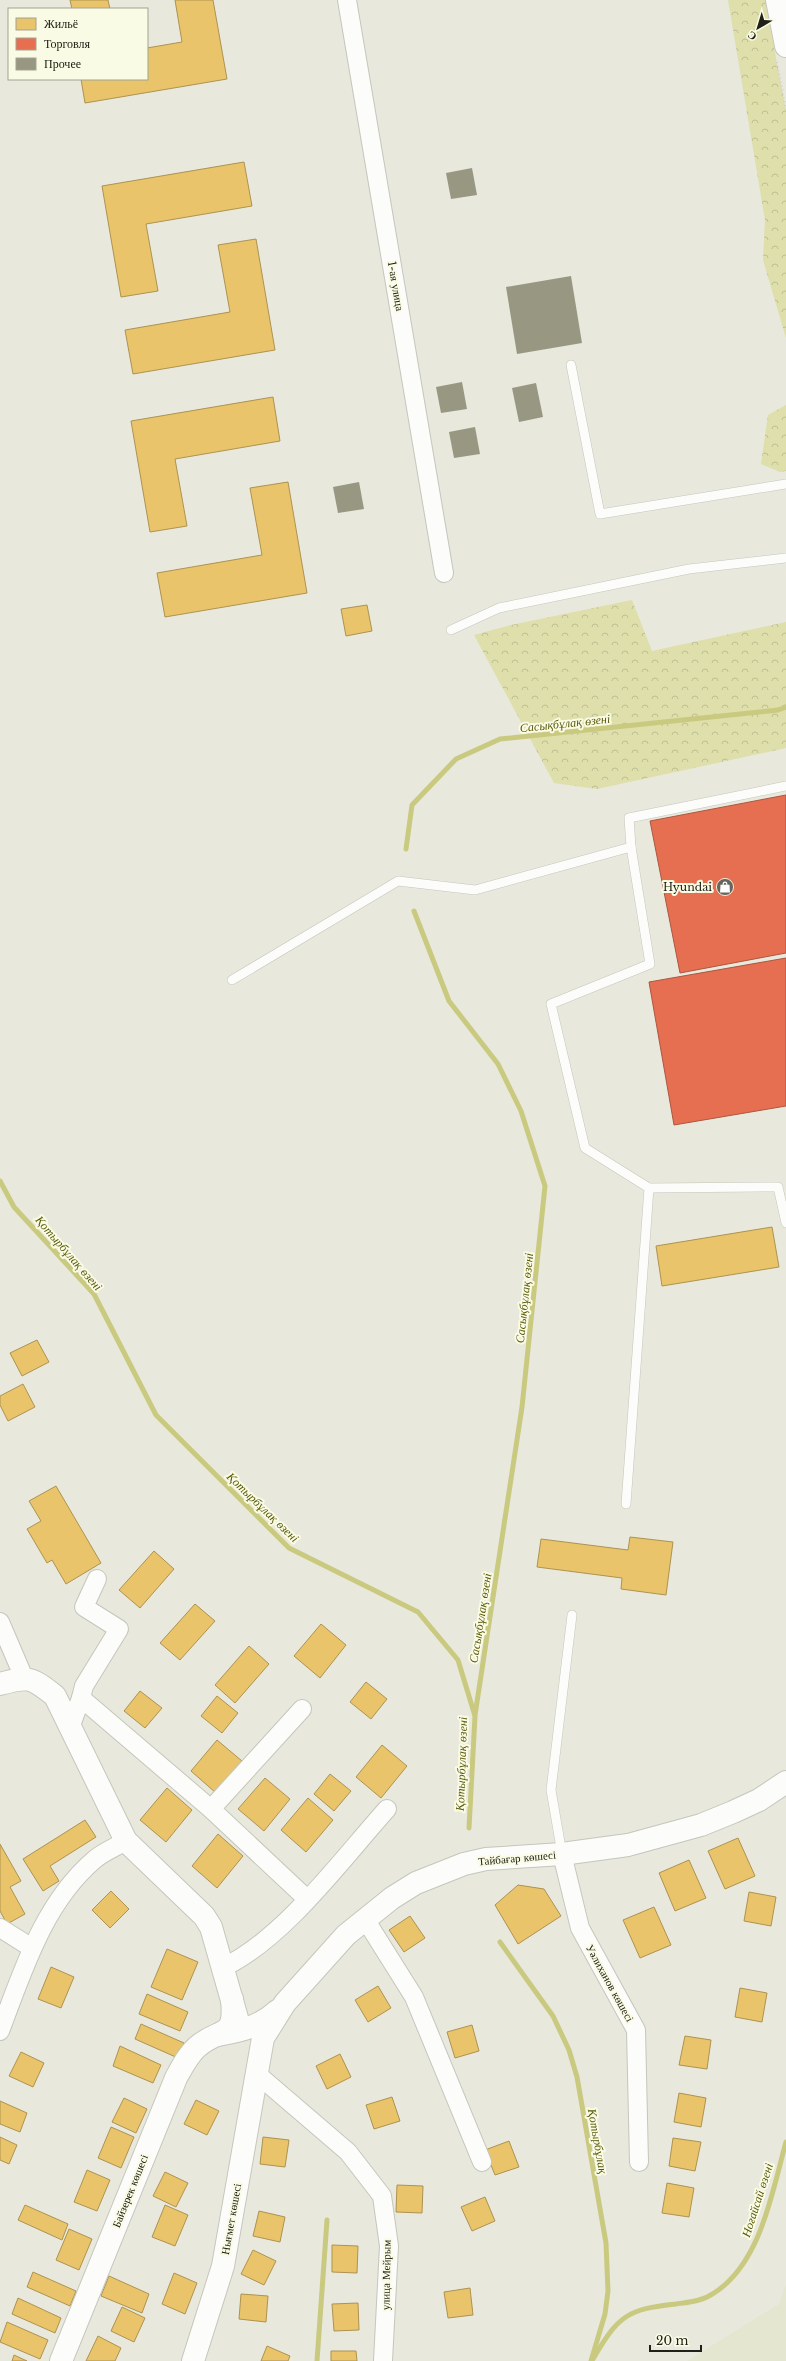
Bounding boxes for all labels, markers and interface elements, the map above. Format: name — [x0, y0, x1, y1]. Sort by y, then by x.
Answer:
legend — [8, 8, 148, 80]
north arrow — [738, 8, 778, 48]
text: Жильё — [44, 16, 78, 31]
text: С — [744, 28, 759, 44]
text: Торговля — [44, 36, 91, 51]
text: Прочее — [44, 56, 81, 71]
street label: 1-ая улица — [385, 260, 407, 312]
water label: Сасықбұлақ өзені — [519, 711, 611, 735]
shop icon: Hyundai — [715, 877, 735, 897]
place label: Hyundai — [663, 880, 712, 894]
water label: Қотырбұлақ өзені — [32, 1212, 106, 1294]
water label: Сасықбұлақ өзені — [512, 1252, 536, 1344]
water label: Қотырбұлақ өзені — [223, 1468, 302, 1545]
water label: Сасықбұлақ өзені — [465, 1572, 495, 1664]
water label: Қотырбұлақ өзені — [452, 1717, 470, 1812]
street label: Тайбағар көшесі — [477, 1848, 557, 1868]
street label: Уәлиханов көшесі — [583, 1942, 637, 2024]
water label: Қотырбұлақ — [585, 2106, 611, 2175]
street label: Байзерек көшесі — [109, 2152, 151, 2230]
water label: Ноғайсай өзені — [738, 2161, 776, 2240]
street label: Нығмет көшесі — [218, 2182, 244, 2256]
street label: улица Мейрым — [378, 2240, 394, 2310]
scale bar — [650, 2327, 701, 2353]
text: 20 m — [656, 2333, 688, 2348]

